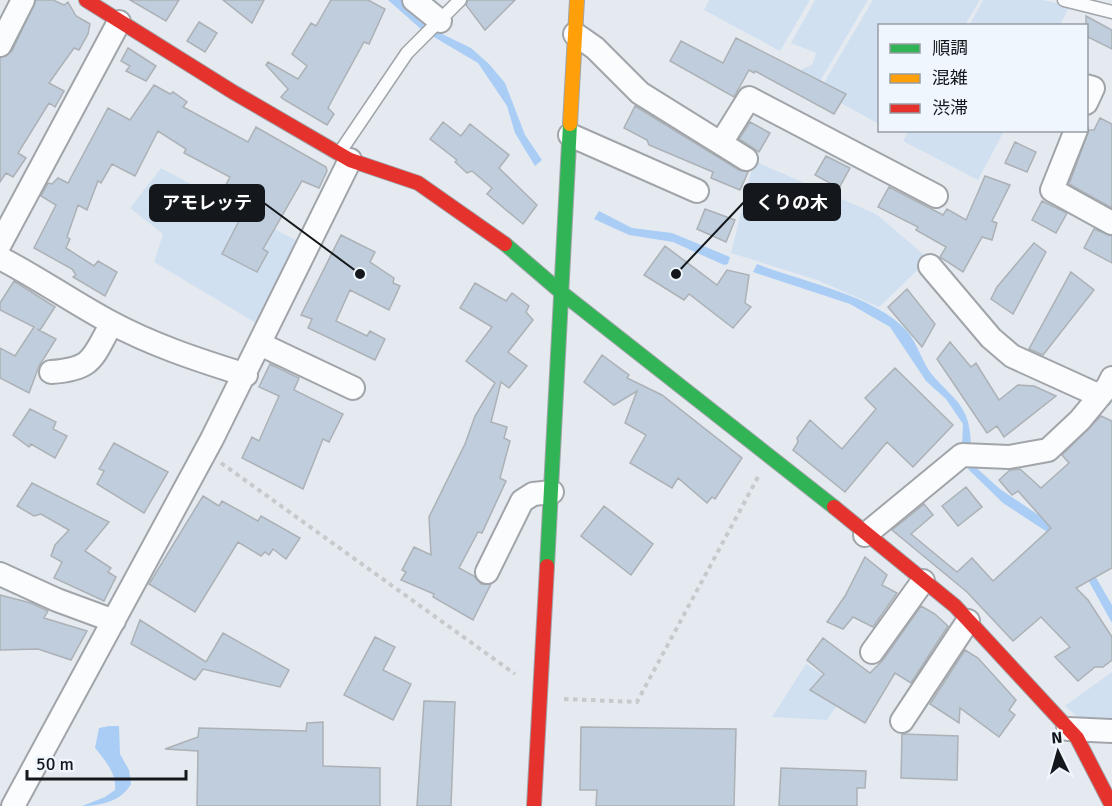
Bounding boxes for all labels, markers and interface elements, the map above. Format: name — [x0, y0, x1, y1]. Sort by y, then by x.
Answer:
legend — [878, 24, 1088, 132]
text: 順調 — [932, 37, 968, 59]
text: 混雑 — [932, 67, 968, 89]
text: 渋滞 — [932, 97, 968, 119]
callout: くりの木 — [744, 184, 840, 220]
callout: アモレッテ — [150, 185, 264, 221]
text: アモレッテ — [162, 192, 252, 214]
text: くりの木 — [756, 192, 828, 214]
north arrow — [1028, 722, 1088, 782]
text: N — [1050, 728, 1063, 749]
scale bar — [27, 743, 186, 781]
text: 50 m — [36, 753, 74, 775]

